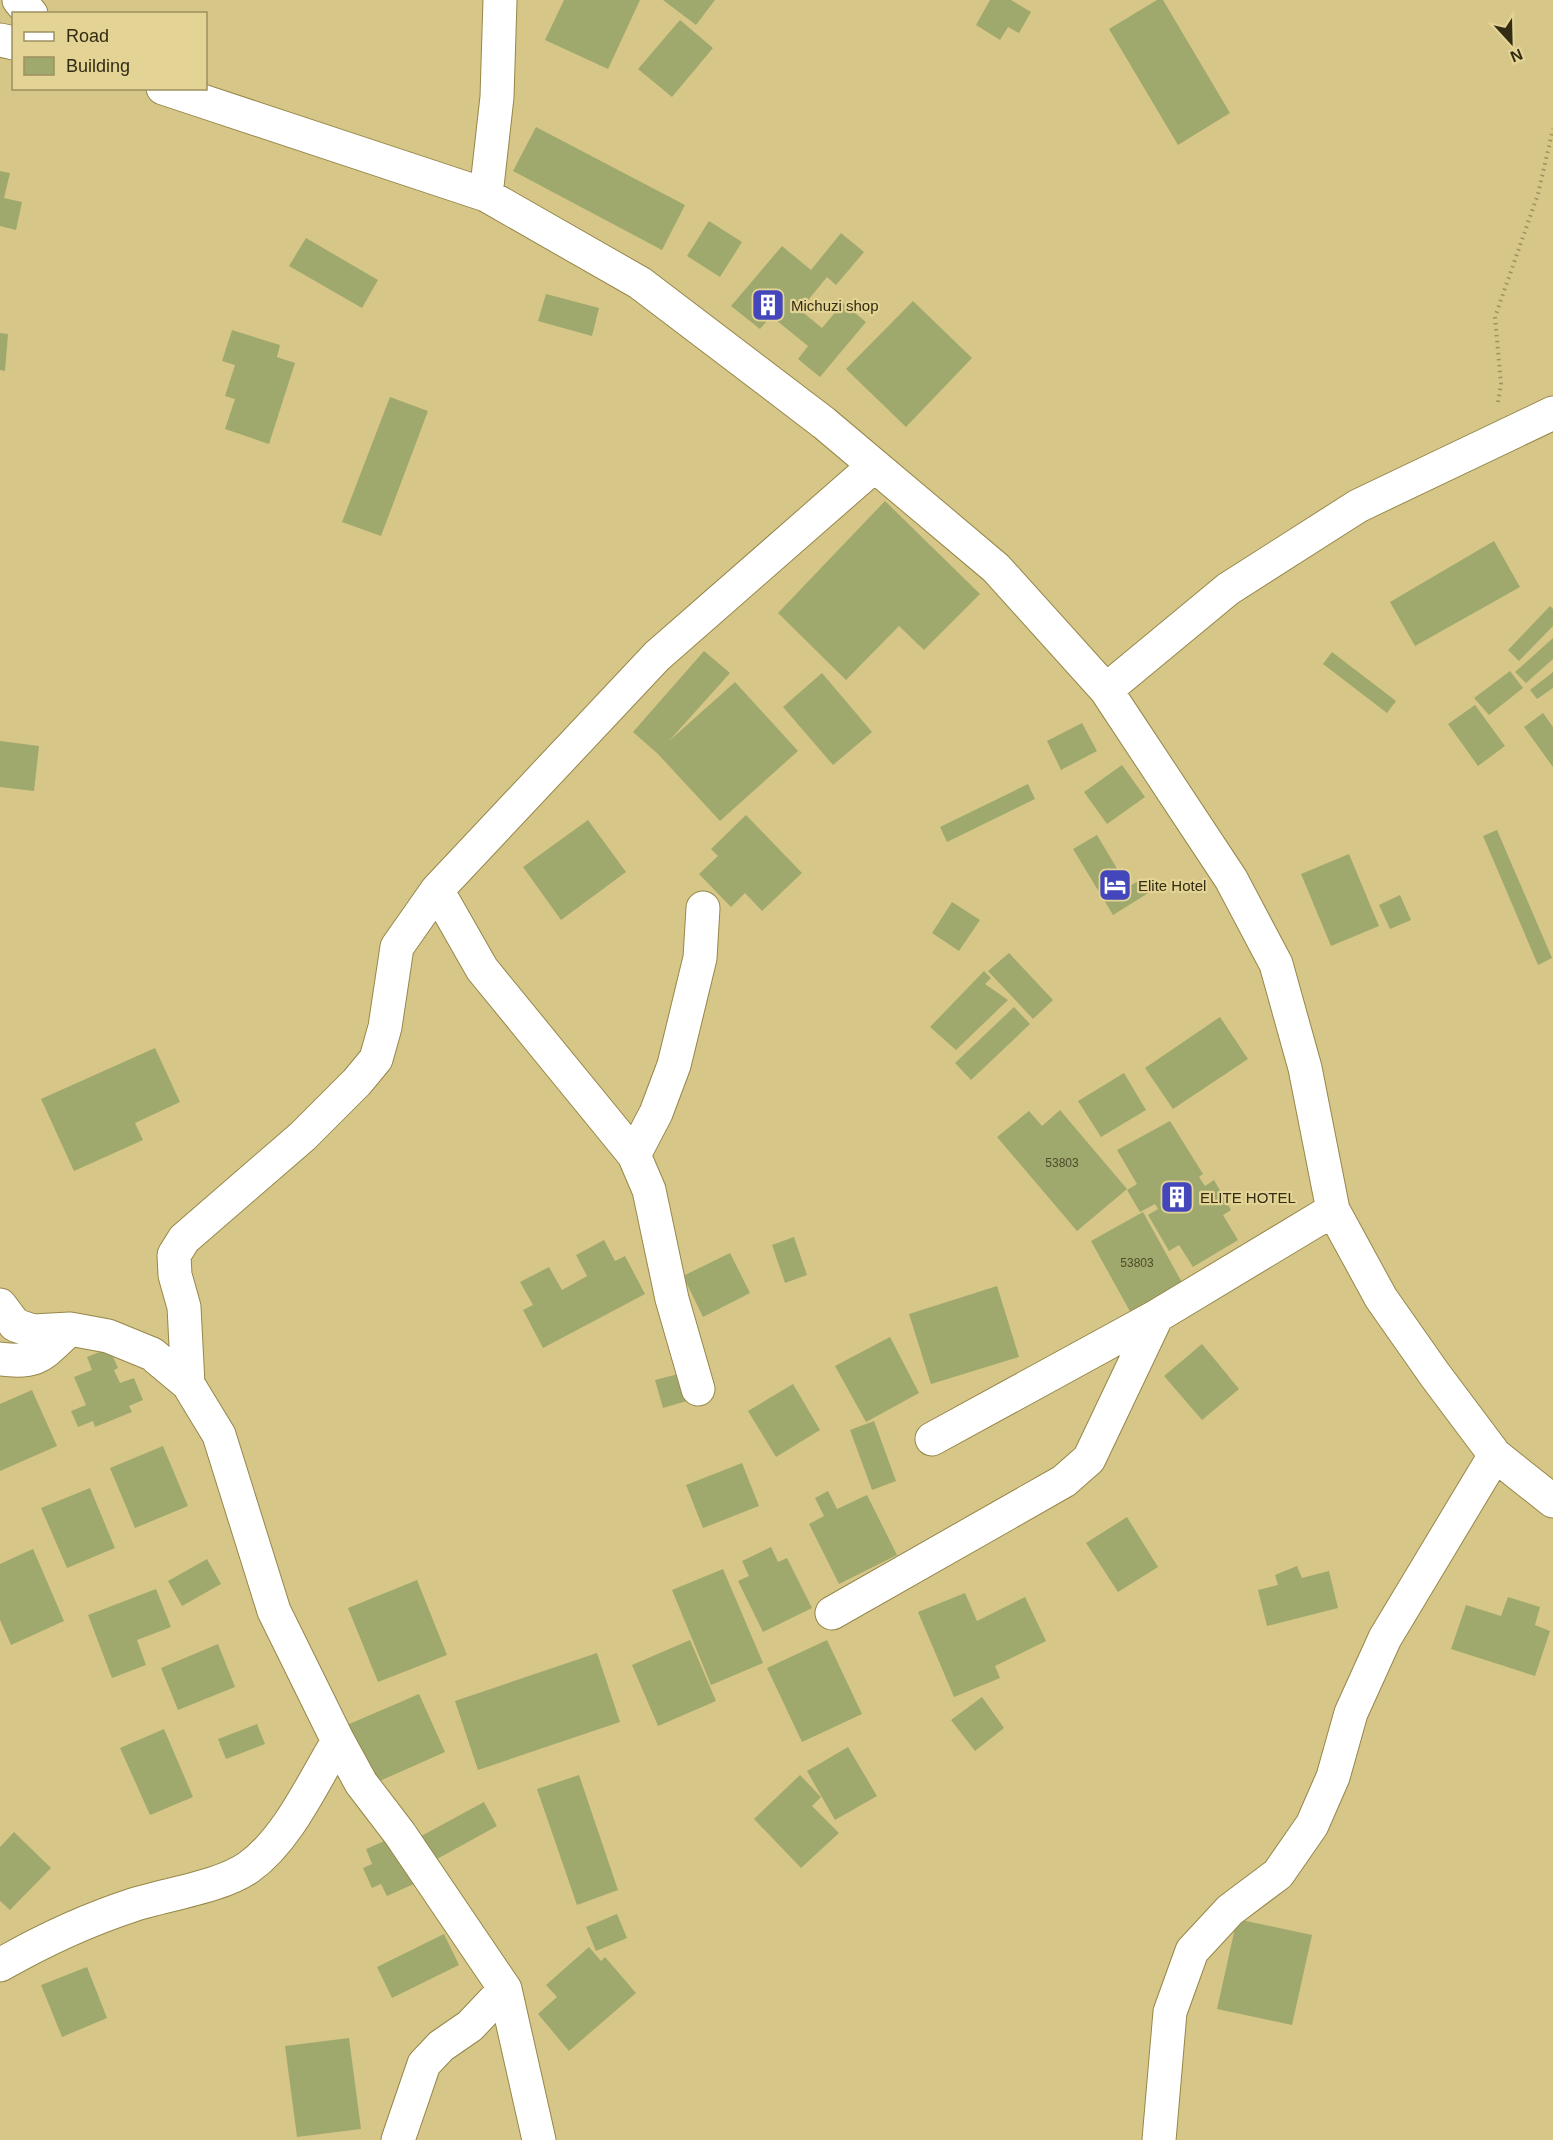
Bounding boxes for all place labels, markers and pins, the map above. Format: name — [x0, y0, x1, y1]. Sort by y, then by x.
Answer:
building icon: Michuzi shop — [750, 287, 786, 323]
place label: Michuzi shop — [791, 297, 879, 314]
hotel icon: Elite Hotel — [1097, 867, 1133, 903]
place label: Elite Hotel — [1138, 877, 1206, 894]
building icon: ELITE HOTEL — [1159, 1179, 1195, 1215]
place label: ELITE HOTEL — [1200, 1189, 1296, 1206]

